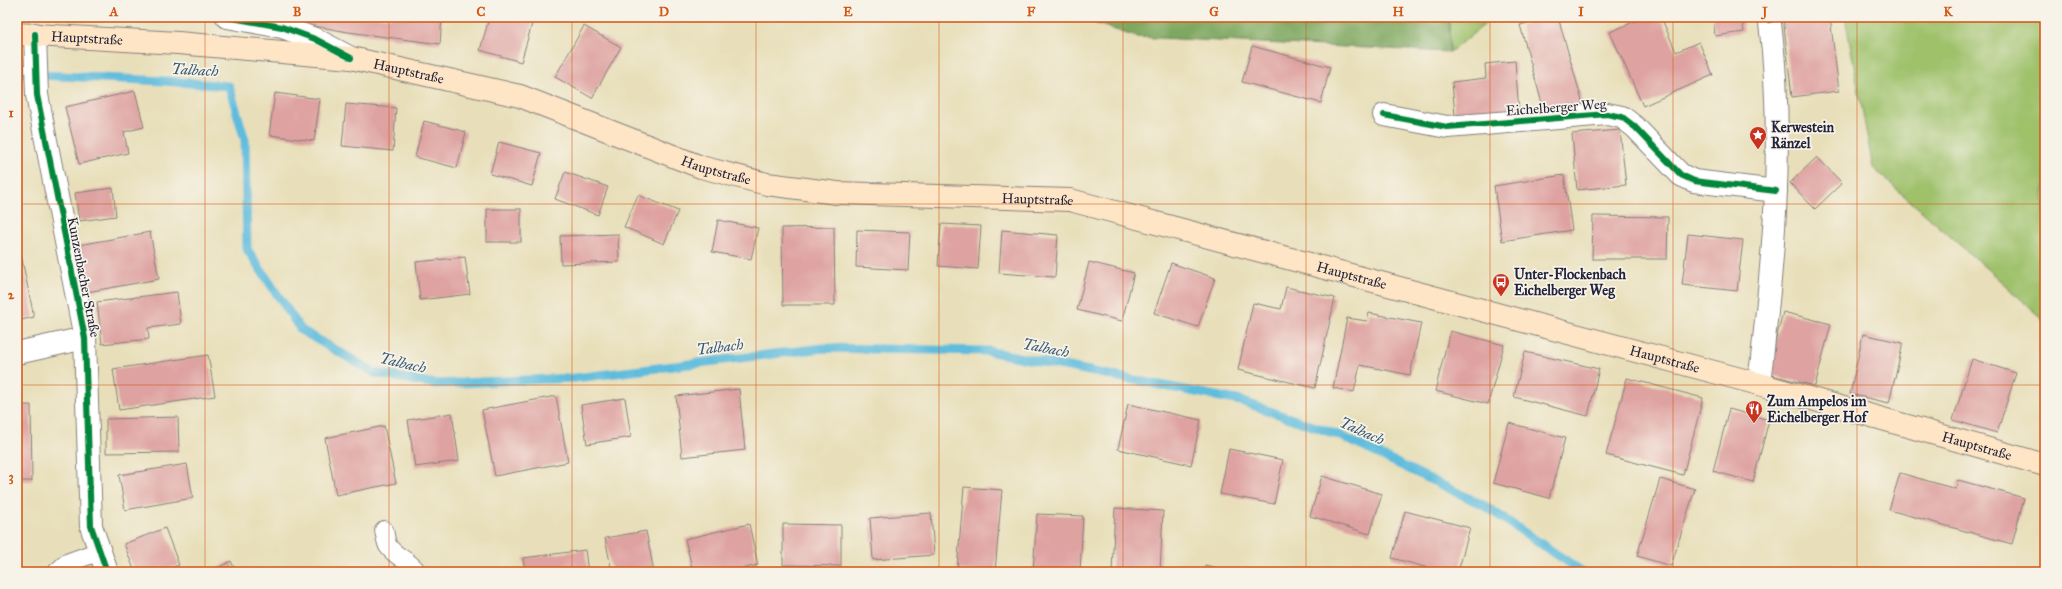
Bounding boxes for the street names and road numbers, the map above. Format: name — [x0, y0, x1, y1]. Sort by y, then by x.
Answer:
street label: Hauptstraße — [51, 28, 123, 49]
street label: Hauptstraße — [372, 55, 446, 88]
street label: Eichelberger Weg — [1505, 95, 1607, 119]
street label: Hauptstraße — [679, 152, 753, 189]
street label: Hauptstraße — [1001, 190, 1076, 210]
street label: Kunzenbacher Straße — [63, 215, 104, 339]
street label: Hauptstraße — [1315, 258, 1389, 293]
street label: Hauptstraße — [1628, 342, 1702, 377]
street label: Hauptstraße — [1940, 428, 2014, 464]

